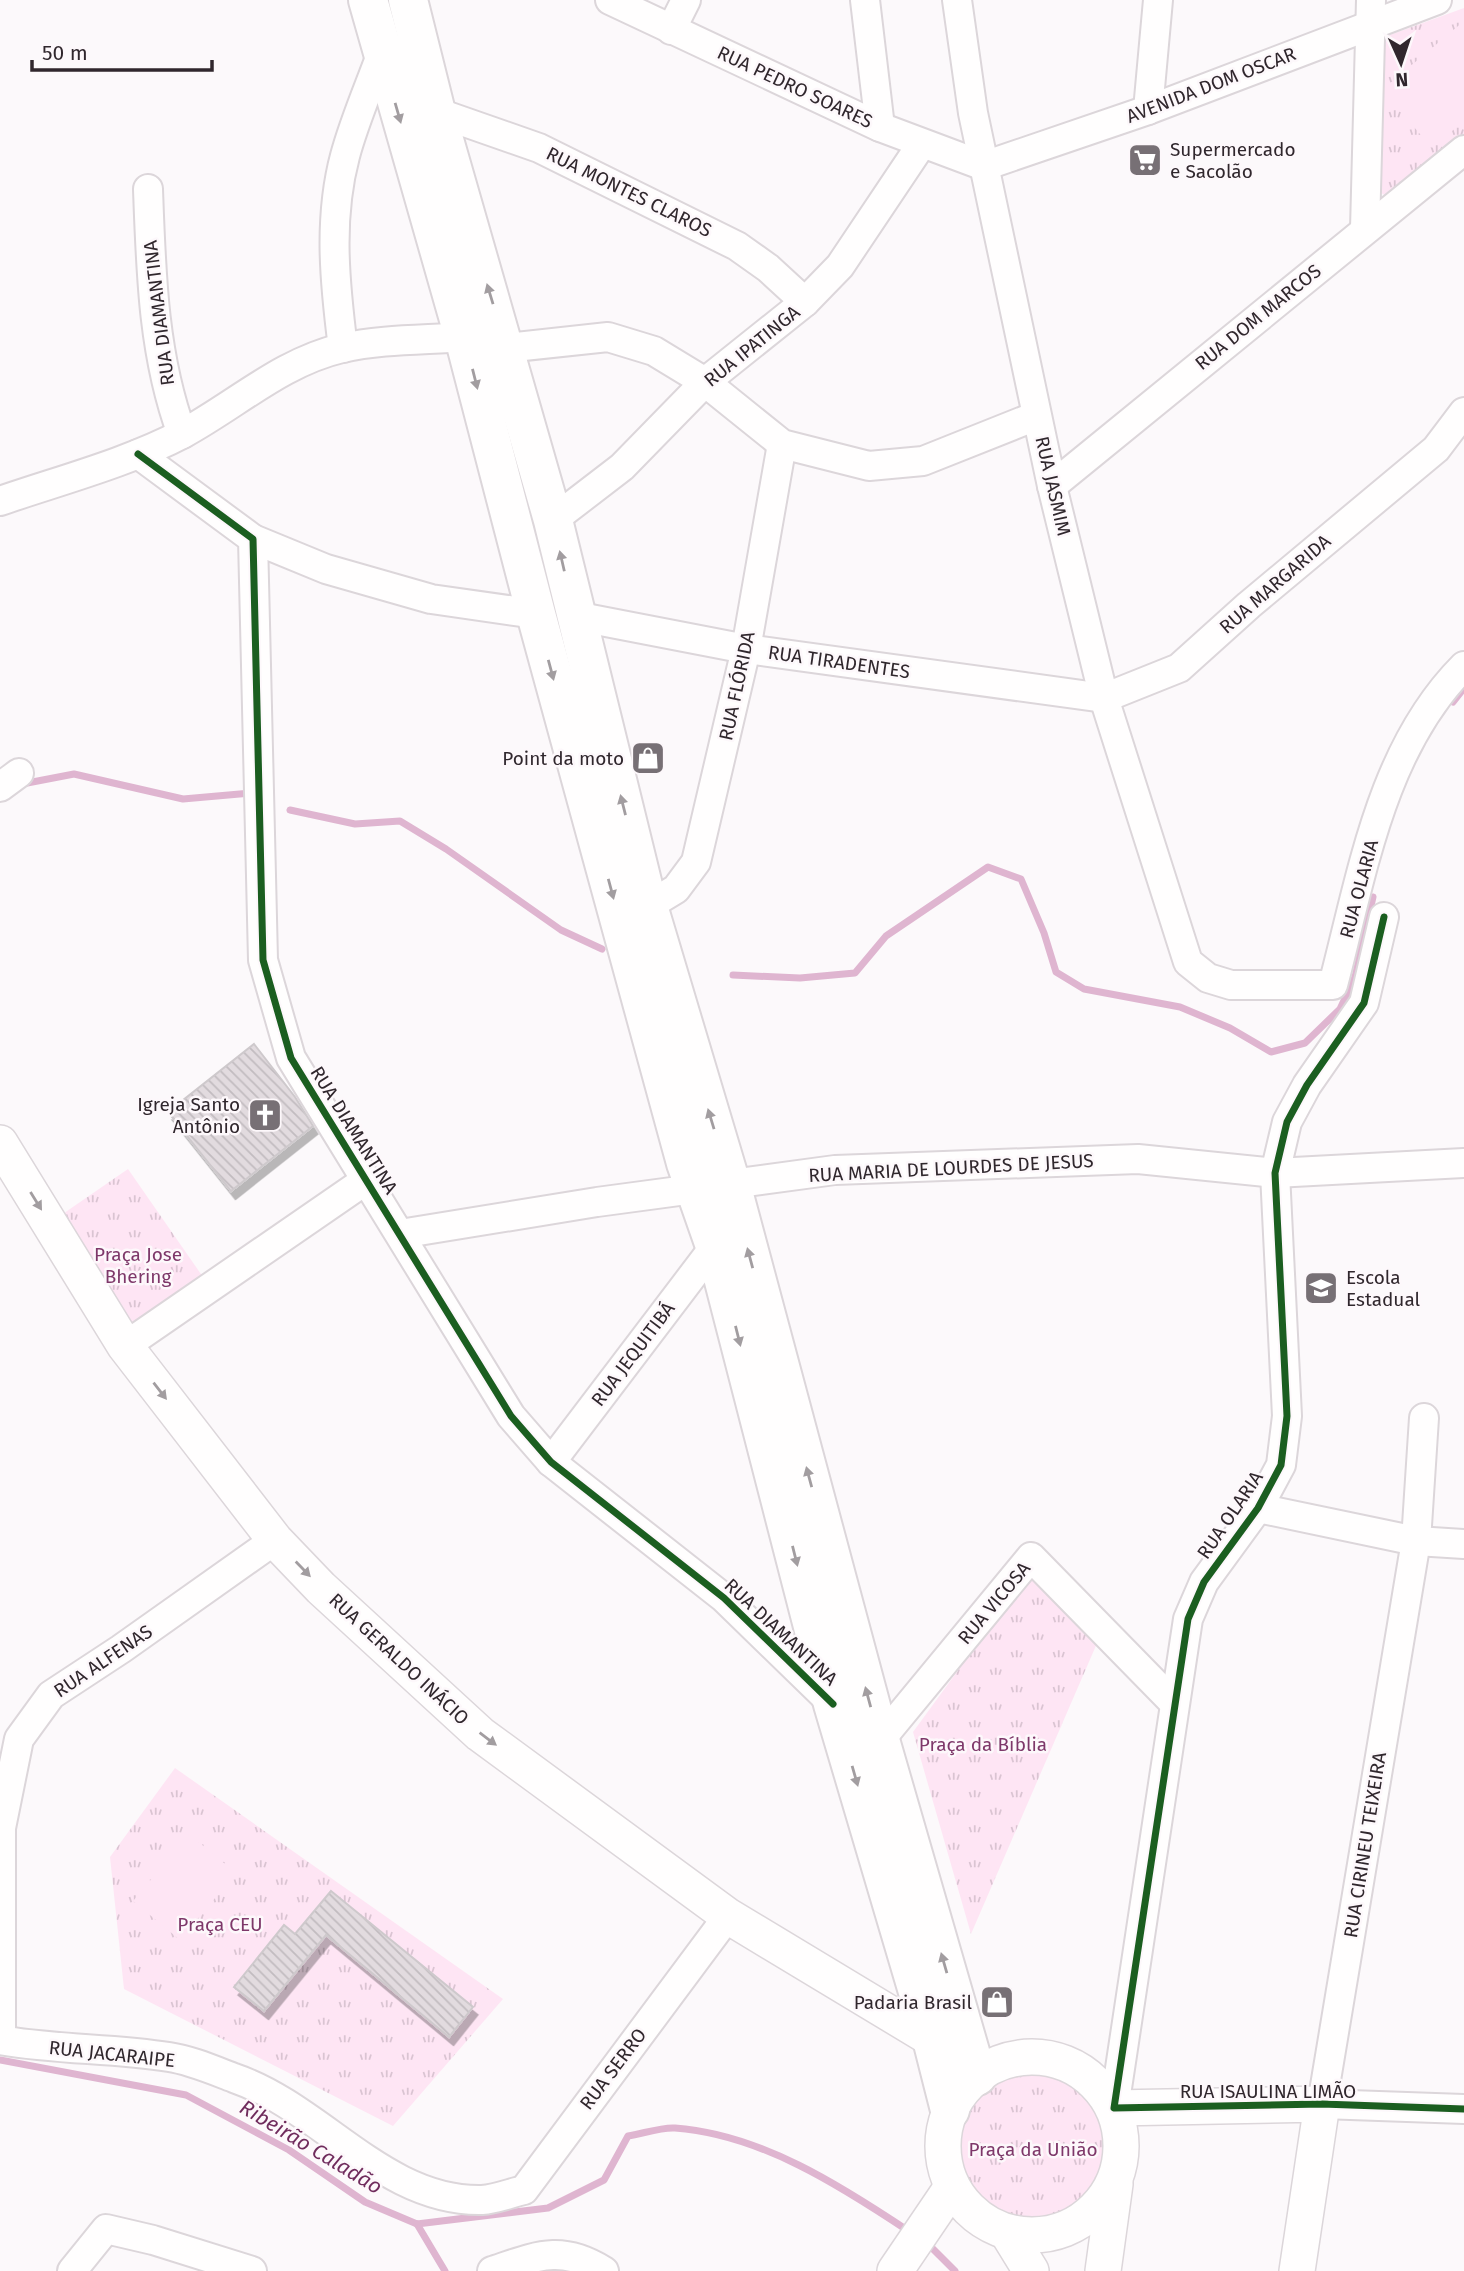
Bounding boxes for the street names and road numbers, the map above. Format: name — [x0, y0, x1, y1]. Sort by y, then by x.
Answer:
street label: RUA PEDRO SOARES — [714, 41, 876, 133]
street label: AVENIDA DOM OSCAR — [1123, 42, 1299, 128]
street label: RUA MONTES CLAROS — [542, 142, 716, 242]
street label: RUA DIAMANTINA — [139, 239, 179, 387]
street label: RUA DOM MARCOS — [1190, 259, 1326, 375]
street label: RUA IPATINGA — [700, 300, 805, 392]
street label: RUA JASMIM — [1030, 434, 1076, 538]
street label: RUA MARGARIDA — [1215, 529, 1335, 638]
street label: RUA FLÓRIDA — [714, 629, 760, 743]
street label: RUA TIRADENTES — [767, 641, 911, 683]
street label: RUA OLARIA — [1335, 837, 1383, 941]
street label: RUA DIAMANTINA — [305, 1062, 403, 1198]
street label: RUA MARIA DE LOURDES DE JESUS — [808, 1149, 1094, 1187]
street label: RUA JEQUITIBÁ — [586, 1297, 680, 1411]
street label: RUA OLARIA — [1192, 1467, 1268, 1563]
street label: RUA VICOSA — [953, 1557, 1035, 1649]
street label: RUA DIAMANTINA — [720, 1574, 842, 1690]
street label: RUA GERALDO INÁCIO — [324, 1588, 474, 1730]
street label: RUA ALFENAS — [49, 1620, 157, 1702]
street label: RUA CIRINEU TEIXEIRA — [1339, 1750, 1391, 1940]
street label: RUA SERRO — [575, 2024, 651, 2114]
street label: RUA JACARAIPE — [48, 2036, 176, 2072]
street label: RUA ISAULINA LIMÃO — [1180, 2080, 1356, 2103]

